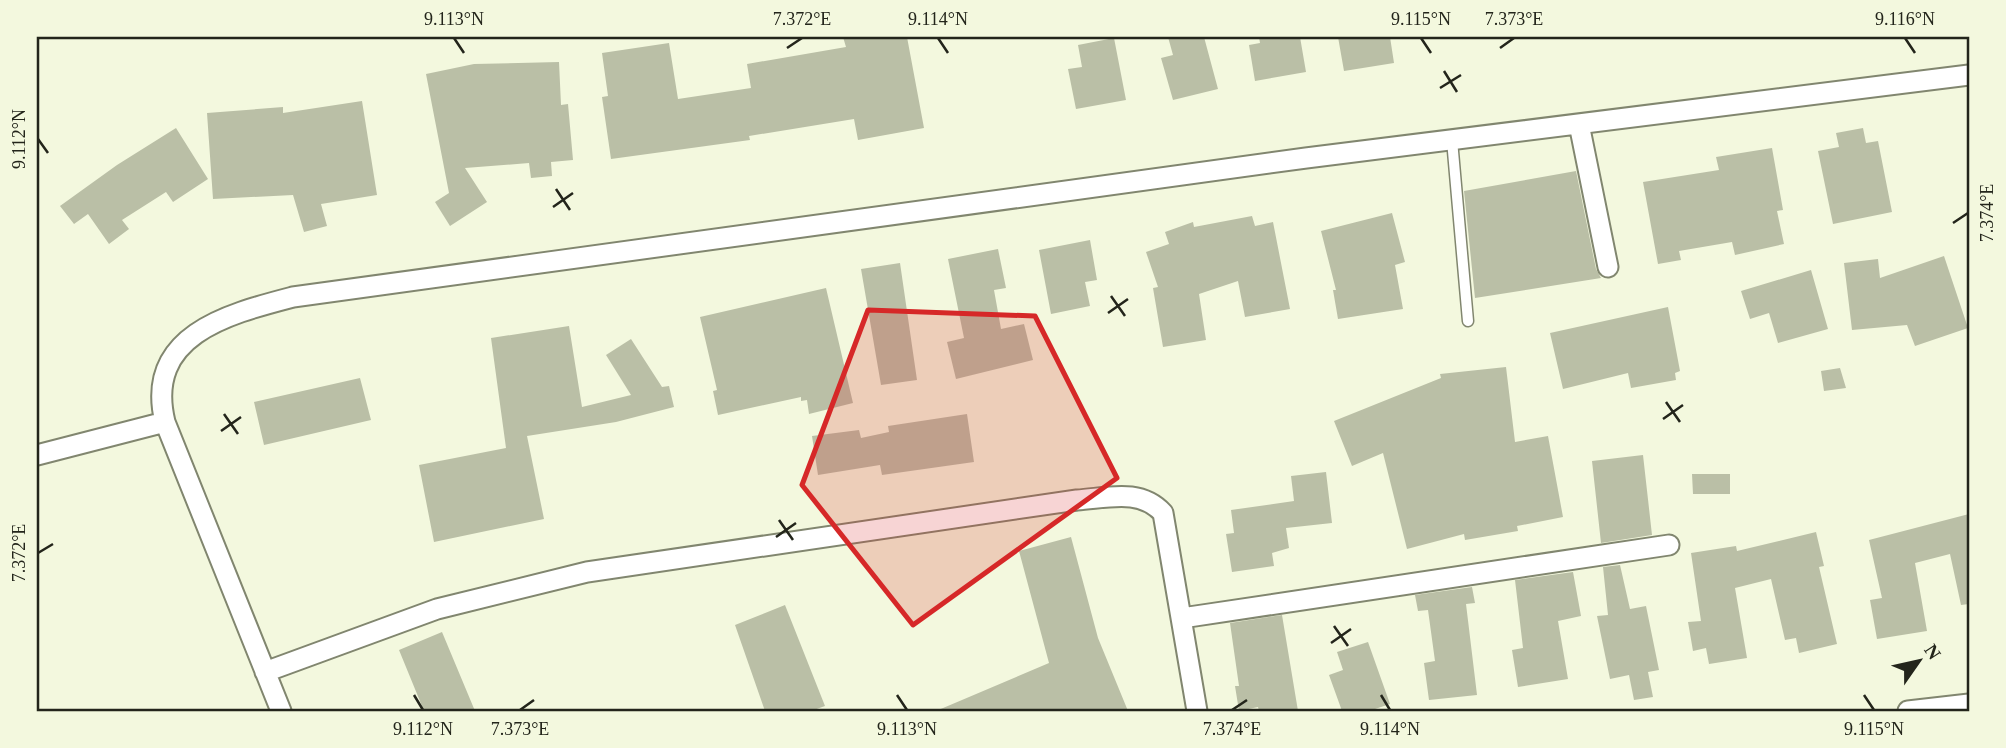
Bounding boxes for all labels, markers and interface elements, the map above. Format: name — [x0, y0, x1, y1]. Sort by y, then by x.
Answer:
text: 9.113°N — [424, 9, 484, 29]
text: 7.372°E — [773, 9, 831, 29]
text: 9.114°N — [908, 9, 968, 29]
text: 9.115°N — [1391, 9, 1451, 29]
text: 7.373°E — [1485, 9, 1543, 29]
text: 9.116°N — [1875, 9, 1935, 29]
text: 9.112°N — [9, 109, 29, 169]
text: 7.374°E — [1977, 184, 1997, 242]
text: 7.372°E — [9, 524, 29, 582]
north arrow — [1884, 626, 1954, 696]
text: N — [1920, 640, 1945, 664]
text: 9.112°N — [393, 719, 453, 739]
text: 7.373°E — [491, 719, 549, 739]
text: 9.113°N — [877, 719, 937, 739]
text: 7.374°E — [1203, 719, 1261, 739]
text: 9.114°N — [1360, 719, 1420, 739]
text: 9.115°N — [1844, 719, 1904, 739]

